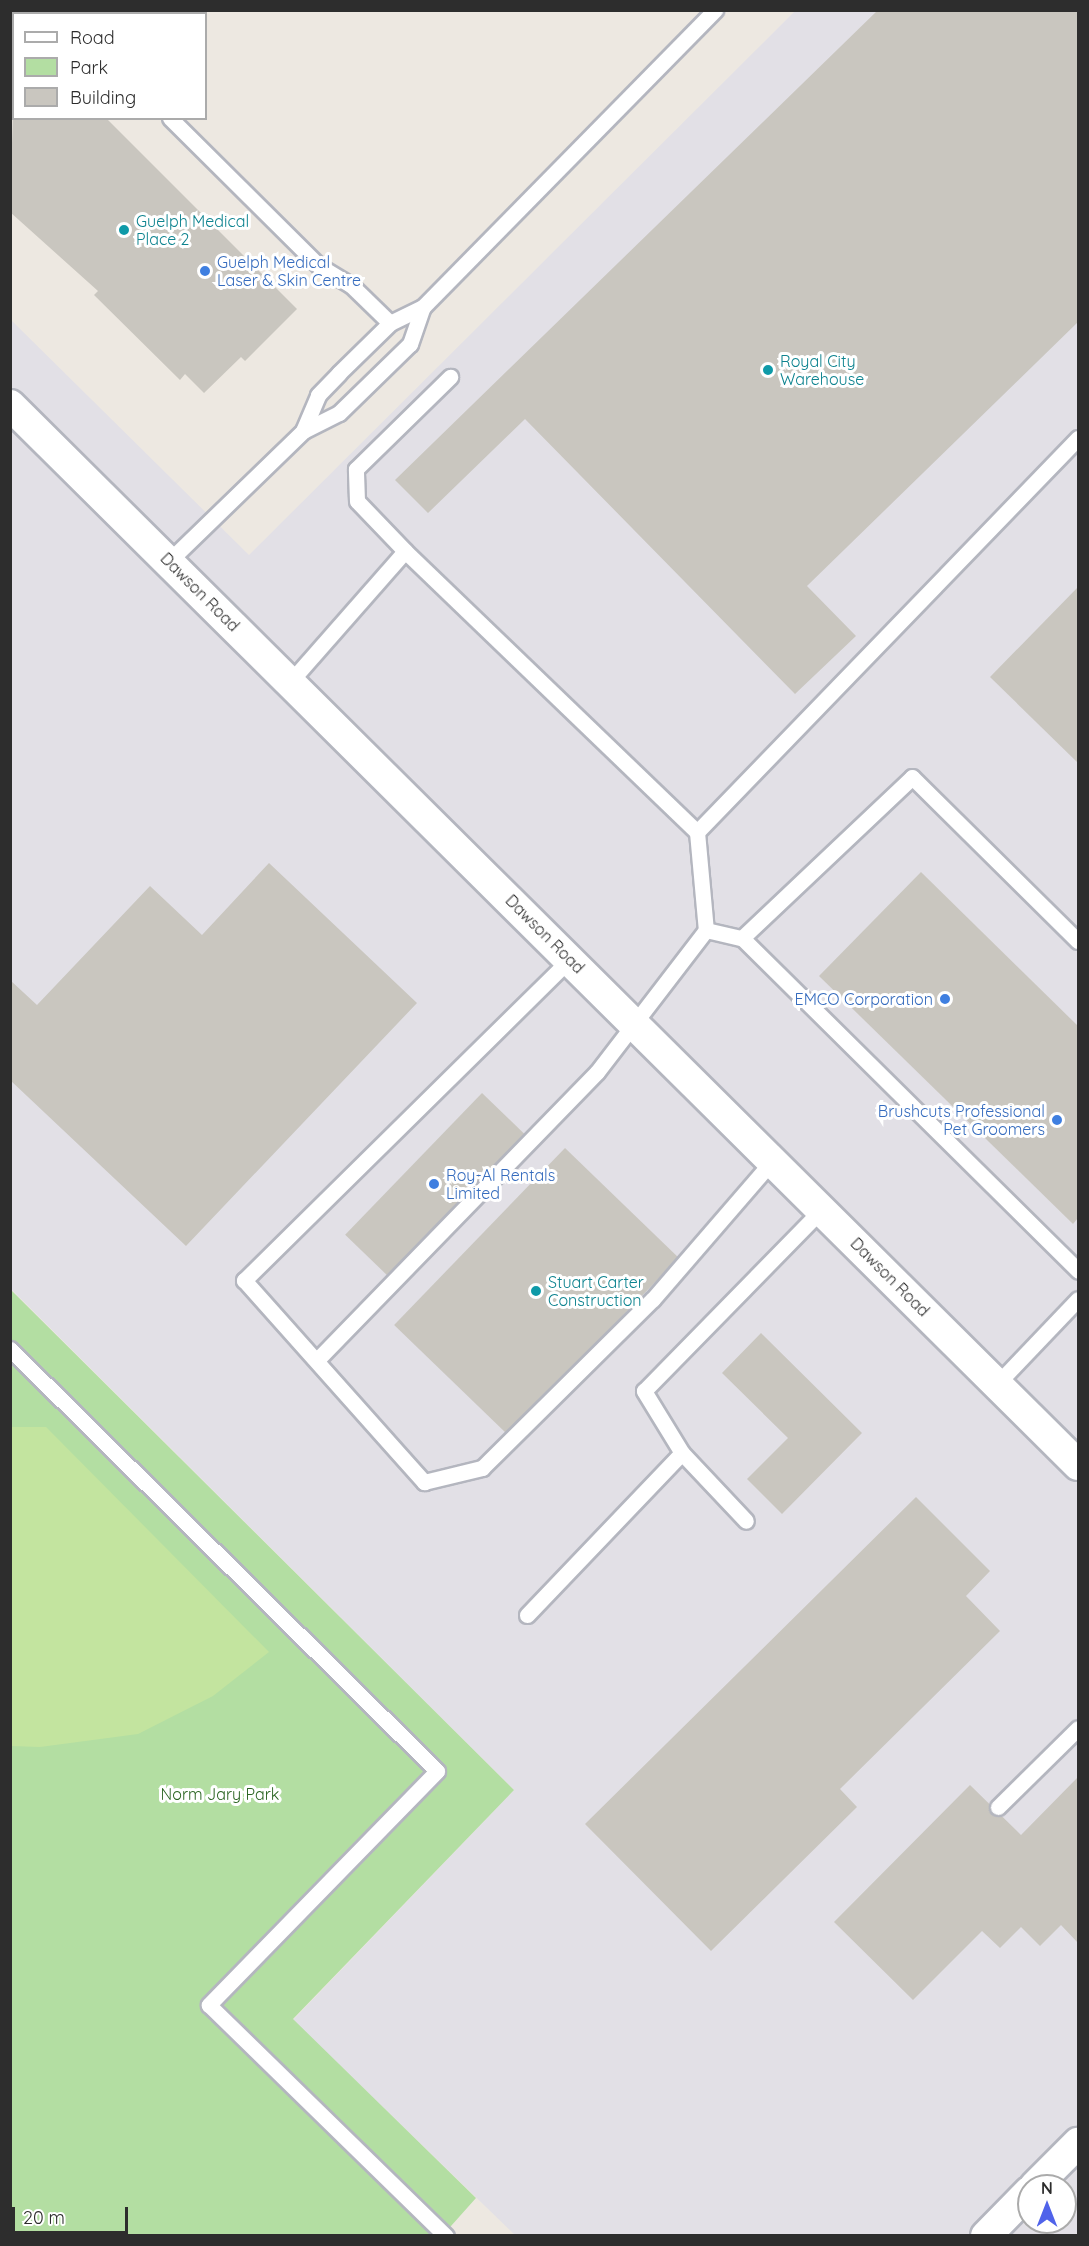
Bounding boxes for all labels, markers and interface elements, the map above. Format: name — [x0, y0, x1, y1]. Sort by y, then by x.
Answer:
legend — [12, 12, 207, 120]
text: Road — [70, 26, 115, 49]
text: Park — [70, 56, 108, 79]
text: Building — [70, 86, 136, 109]
place label: Guelph Medical Place 2 — [136, 211, 249, 249]
marker: Guelph Medical Place 2 — [117, 223, 131, 237]
place label: Guelph Medical Laser & Skin Centre — [217, 252, 361, 290]
marker: Guelph Medical Laser & Skin Centre — [198, 264, 212, 278]
place label: Royal City Warehouse — [780, 351, 864, 389]
marker: Royal City Warehouse — [761, 363, 775, 377]
street label: Dawson Road — [157, 549, 243, 635]
street label: Dawson Road — [502, 891, 588, 977]
place label: EMCO Corporation — [795, 989, 933, 1009]
marker: EMCO Corporation — [938, 992, 952, 1006]
place label: Brushcuts Professional Pet Groomers — [878, 1101, 1045, 1139]
marker: Brushcuts Professional Pet Groomers — [1050, 1113, 1064, 1127]
place label: Roy-Al Rentals Limited — [446, 1165, 555, 1203]
marker: Roy-Al Rentals Limited — [427, 1177, 441, 1191]
street label: Dawson Road — [847, 1234, 933, 1320]
place label: Stuart Carter Construction — [548, 1272, 644, 1310]
marker: Stuart Carter Construction — [529, 1284, 543, 1298]
park label: Norm Jary Park — [161, 1784, 279, 1804]
north arrow — [1017, 2174, 1077, 2234]
text: N — [1041, 2178, 1053, 2198]
scale bar — [15, 2195, 130, 2233]
text: 20 m — [23, 2206, 65, 2229]

